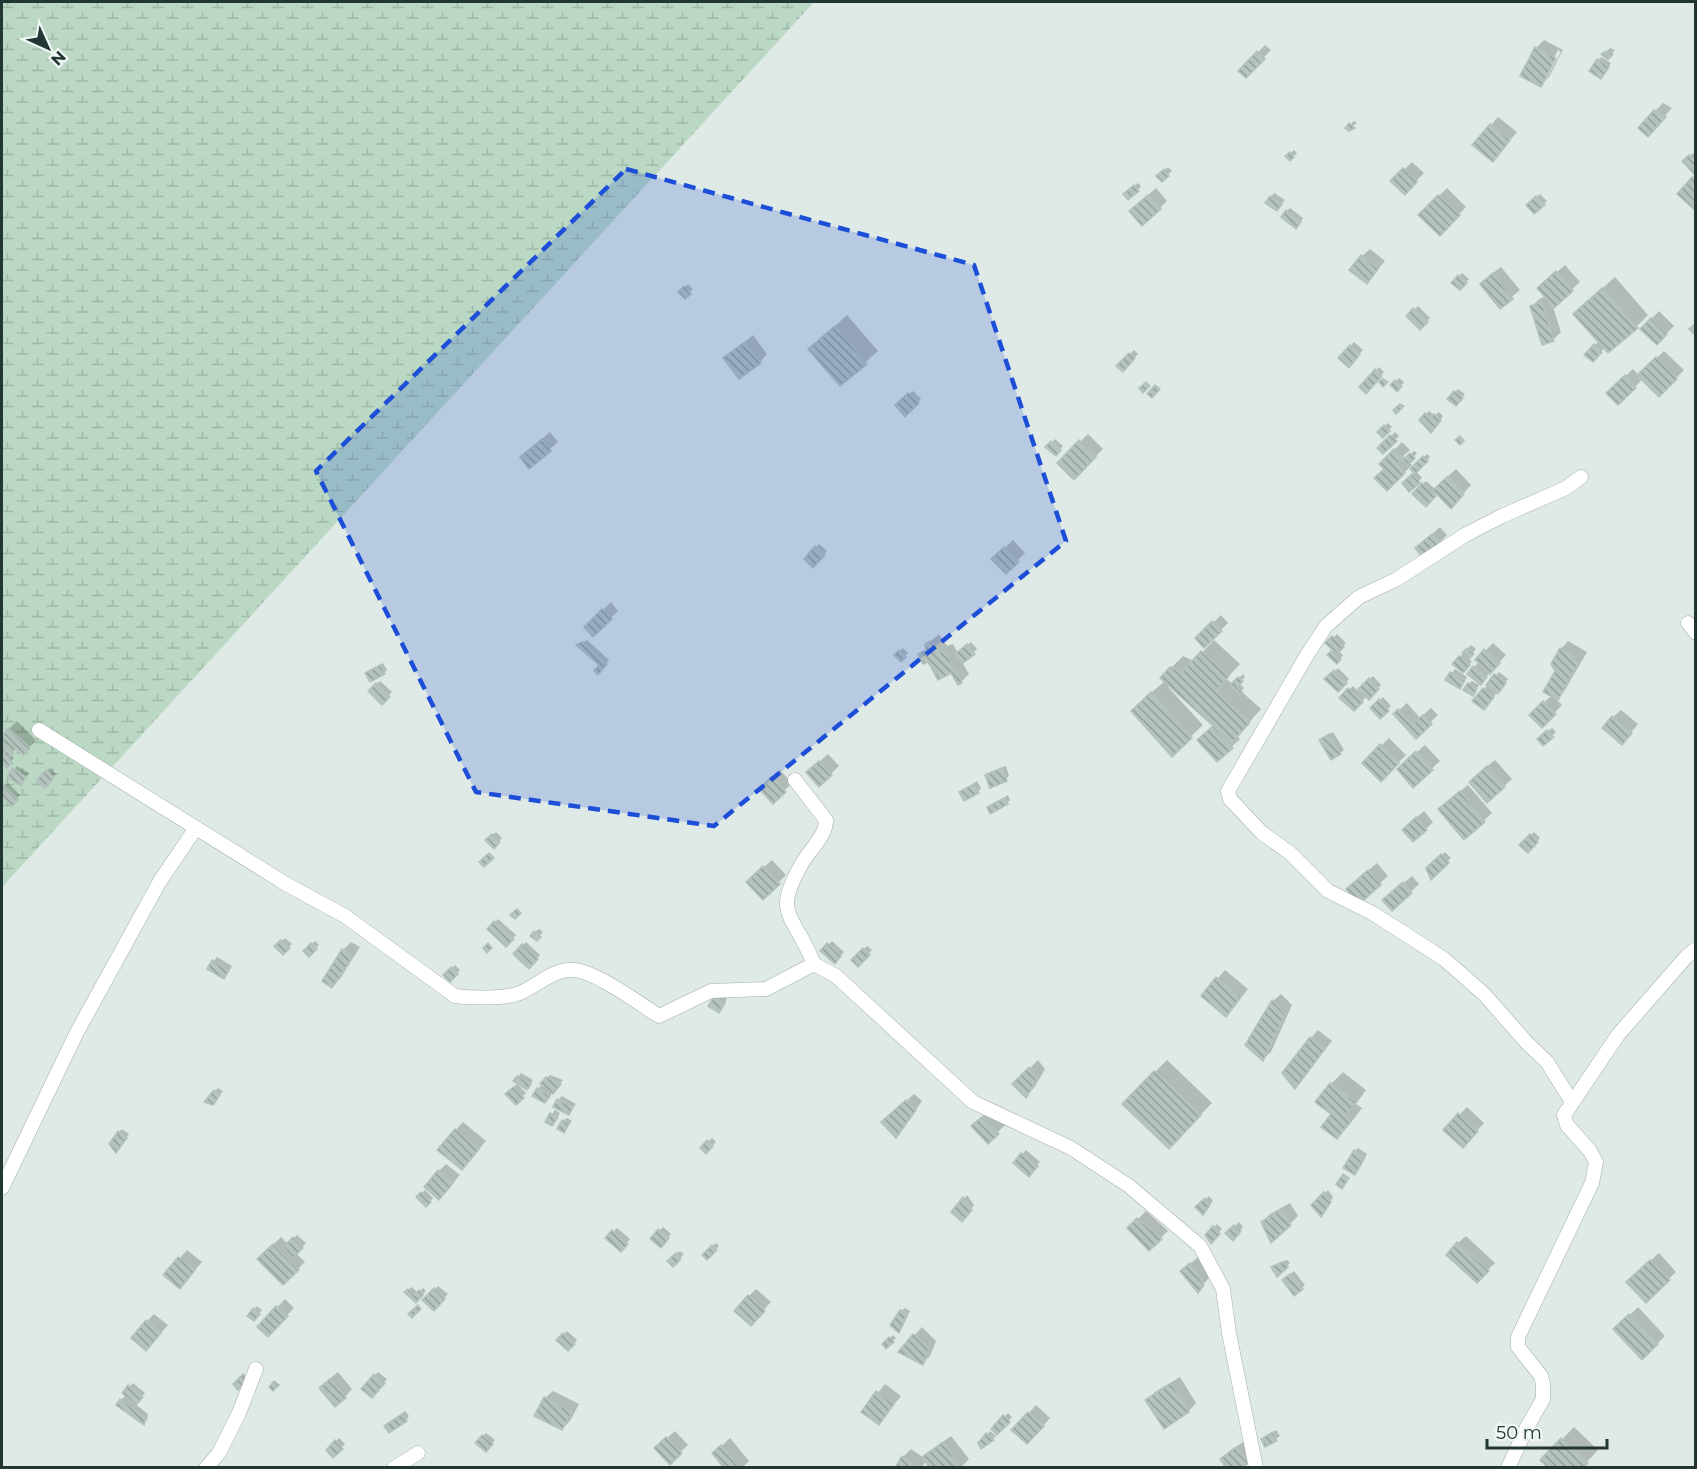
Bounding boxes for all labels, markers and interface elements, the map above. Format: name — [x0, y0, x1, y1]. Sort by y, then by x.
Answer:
north arrow — [18, 18, 78, 78]
text: N — [47, 47, 70, 70]
scale bar — [1487, 1412, 1607, 1450]
text: 50 m — [1496, 1422, 1542, 1444]

